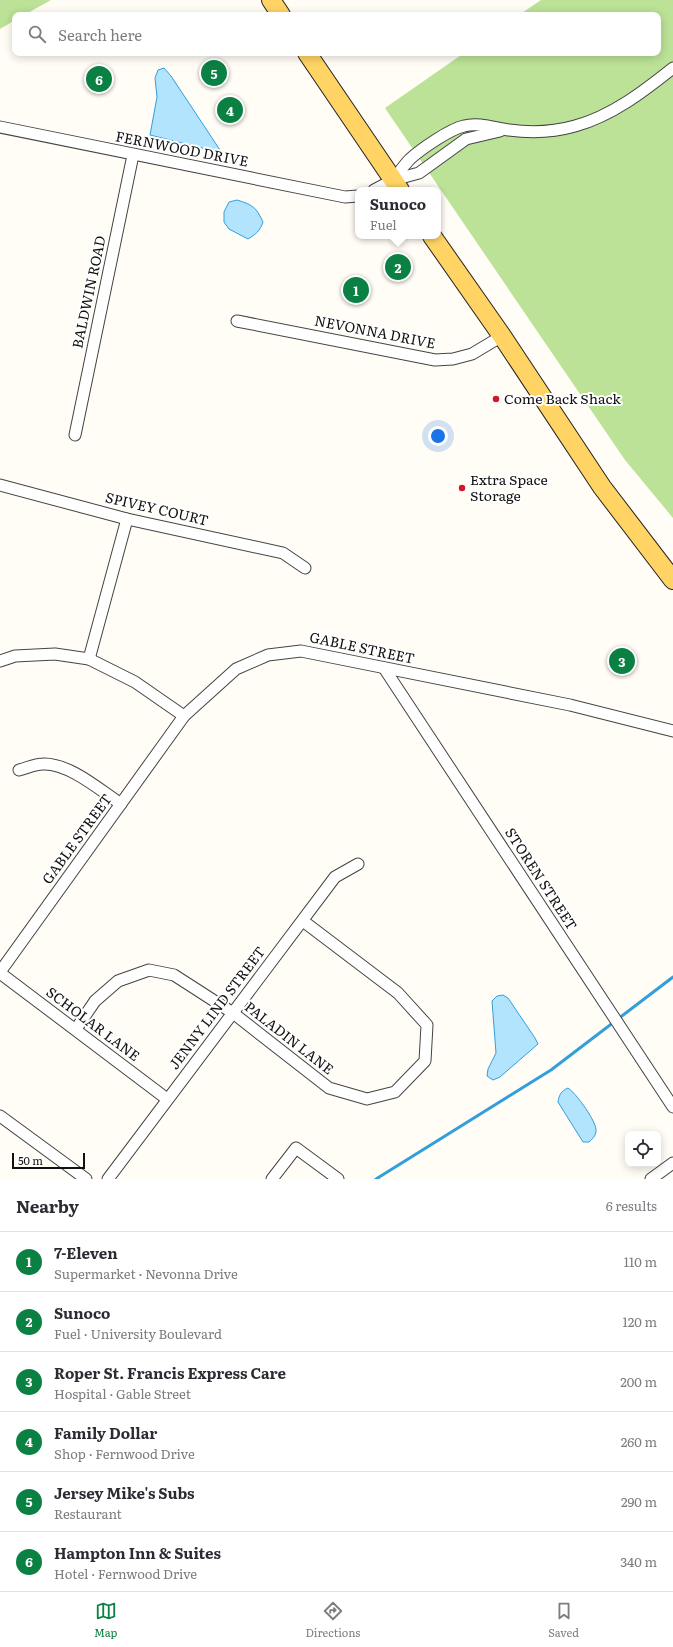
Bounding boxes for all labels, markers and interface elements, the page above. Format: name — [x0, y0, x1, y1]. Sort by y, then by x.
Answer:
search box — [12, 12, 661, 56]
icon: search — [26, 23, 48, 45]
text: Search here — [58, 23, 142, 46]
pin: 5 — [201, 58, 227, 88]
pin: 6 — [86, 64, 112, 94]
pin: 4 — [217, 95, 243, 125]
street label: FERNWOOD DRIVE — [114, 125, 250, 171]
popup — [355, 187, 441, 239]
text: Sunoco — [370, 192, 426, 215]
text: Fuel — [370, 215, 397, 234]
street label: BALDWIN ROAD — [66, 233, 110, 350]
pin: 2 — [385, 252, 411, 282]
pin: 1 — [343, 275, 369, 305]
street label: NEVONNA DRIVE — [313, 310, 437, 353]
place label: Come Back Shack — [504, 388, 621, 408]
marker: Come Back Shack — [491, 394, 501, 404]
your location — [428, 426, 448, 446]
place label: Extra Space Storage — [470, 469, 548, 505]
marker: Extra Space Storage — [457, 483, 467, 493]
street label: SPIVEY COURT — [104, 486, 211, 530]
street label: GABLE STREET — [308, 626, 417, 668]
pin: 3 — [609, 646, 635, 676]
street label: GABLE STREET — [37, 789, 116, 888]
street label: STOREN STREET — [501, 823, 583, 934]
street label: JENNY LIND STREET — [163, 942, 269, 1073]
street label: SCHOLAR LANE — [43, 981, 145, 1065]
street label: PALADIN LANE — [241, 996, 338, 1078]
map controls — [625, 1131, 661, 1167]
button: locate — [625, 1131, 661, 1167]
scale bar — [12, 1151, 85, 1170]
text: 50 m — [18, 1152, 43, 1168]
text: Nearby — [16, 1193, 79, 1218]
text: 6 results — [606, 1196, 657, 1215]
text: 7-Eleven — [54, 1241, 118, 1264]
text: 1 — [26, 1252, 32, 1271]
text: 110 m — [624, 1252, 657, 1271]
text: Supermarket · Nevonna Drive — [54, 1264, 238, 1283]
text: Sunoco — [54, 1301, 110, 1324]
text: 2 — [26, 1312, 32, 1331]
text: 120 m — [622, 1312, 657, 1331]
text: Fuel · University Boulevard — [54, 1324, 222, 1343]
text: Roper St. Francis Express Care — [54, 1361, 286, 1384]
text: 3 — [25, 1372, 33, 1391]
text: 200 m — [620, 1372, 657, 1391]
text: Hospital · Gable Street — [54, 1384, 191, 1403]
text: Family Dollar — [54, 1421, 157, 1444]
text: 4 — [25, 1432, 33, 1451]
text: 260 m — [621, 1432, 657, 1451]
text: Shop · Fernwood Drive — [54, 1444, 195, 1463]
text: Jersey Mike's Subs — [54, 1481, 195, 1504]
text: 5 — [25, 1492, 33, 1511]
text: 290 m — [621, 1492, 657, 1511]
text: Restaurant — [54, 1504, 122, 1523]
text: Hampton Inn & Suites — [54, 1541, 221, 1564]
text: 6 — [25, 1552, 33, 1571]
text: 340 m — [620, 1552, 657, 1571]
text: Hotel · Fernwood Drive — [54, 1564, 197, 1583]
tab: Map — [94, 1600, 117, 1640]
tab: Directions — [305, 1600, 360, 1640]
tab: Saved — [548, 1600, 579, 1640]

